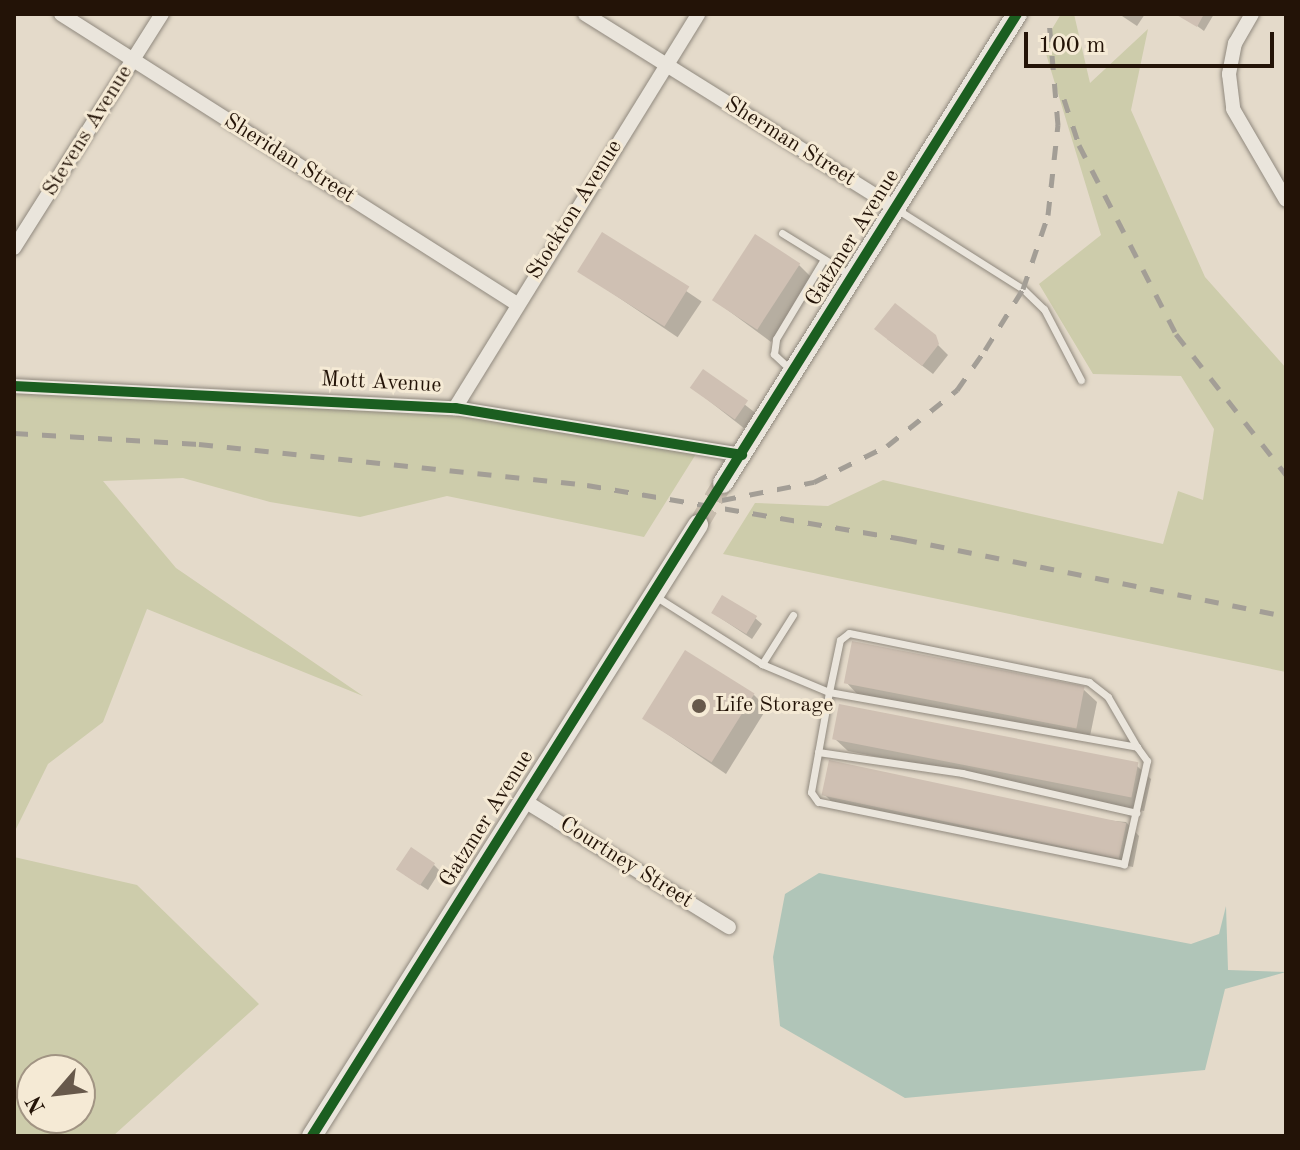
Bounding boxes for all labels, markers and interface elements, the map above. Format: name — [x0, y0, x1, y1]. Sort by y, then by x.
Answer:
scale bar — [1028, 16, 1278, 66]
text: 100 m — [1038, 34, 1106, 58]
street label: Stevens Avenue — [37, 61, 139, 201]
street label: Sherman Street — [720, 91, 860, 193]
street label: Sheridan Street — [219, 108, 359, 210]
street label: Stockton Avenue — [521, 135, 629, 285]
street label: Gatzmer Avenue — [800, 165, 906, 311]
street label: Mott Avenue — [320, 367, 442, 399]
place label: Life Storage — [715, 693, 833, 719]
marker: Life Storage — [690, 697, 708, 715]
street label: Gatzmer Avenue — [434, 746, 540, 892]
street label: Courtney Street — [554, 811, 698, 915]
north arrow — [16, 1054, 96, 1134]
text: N — [23, 1092, 50, 1117]

